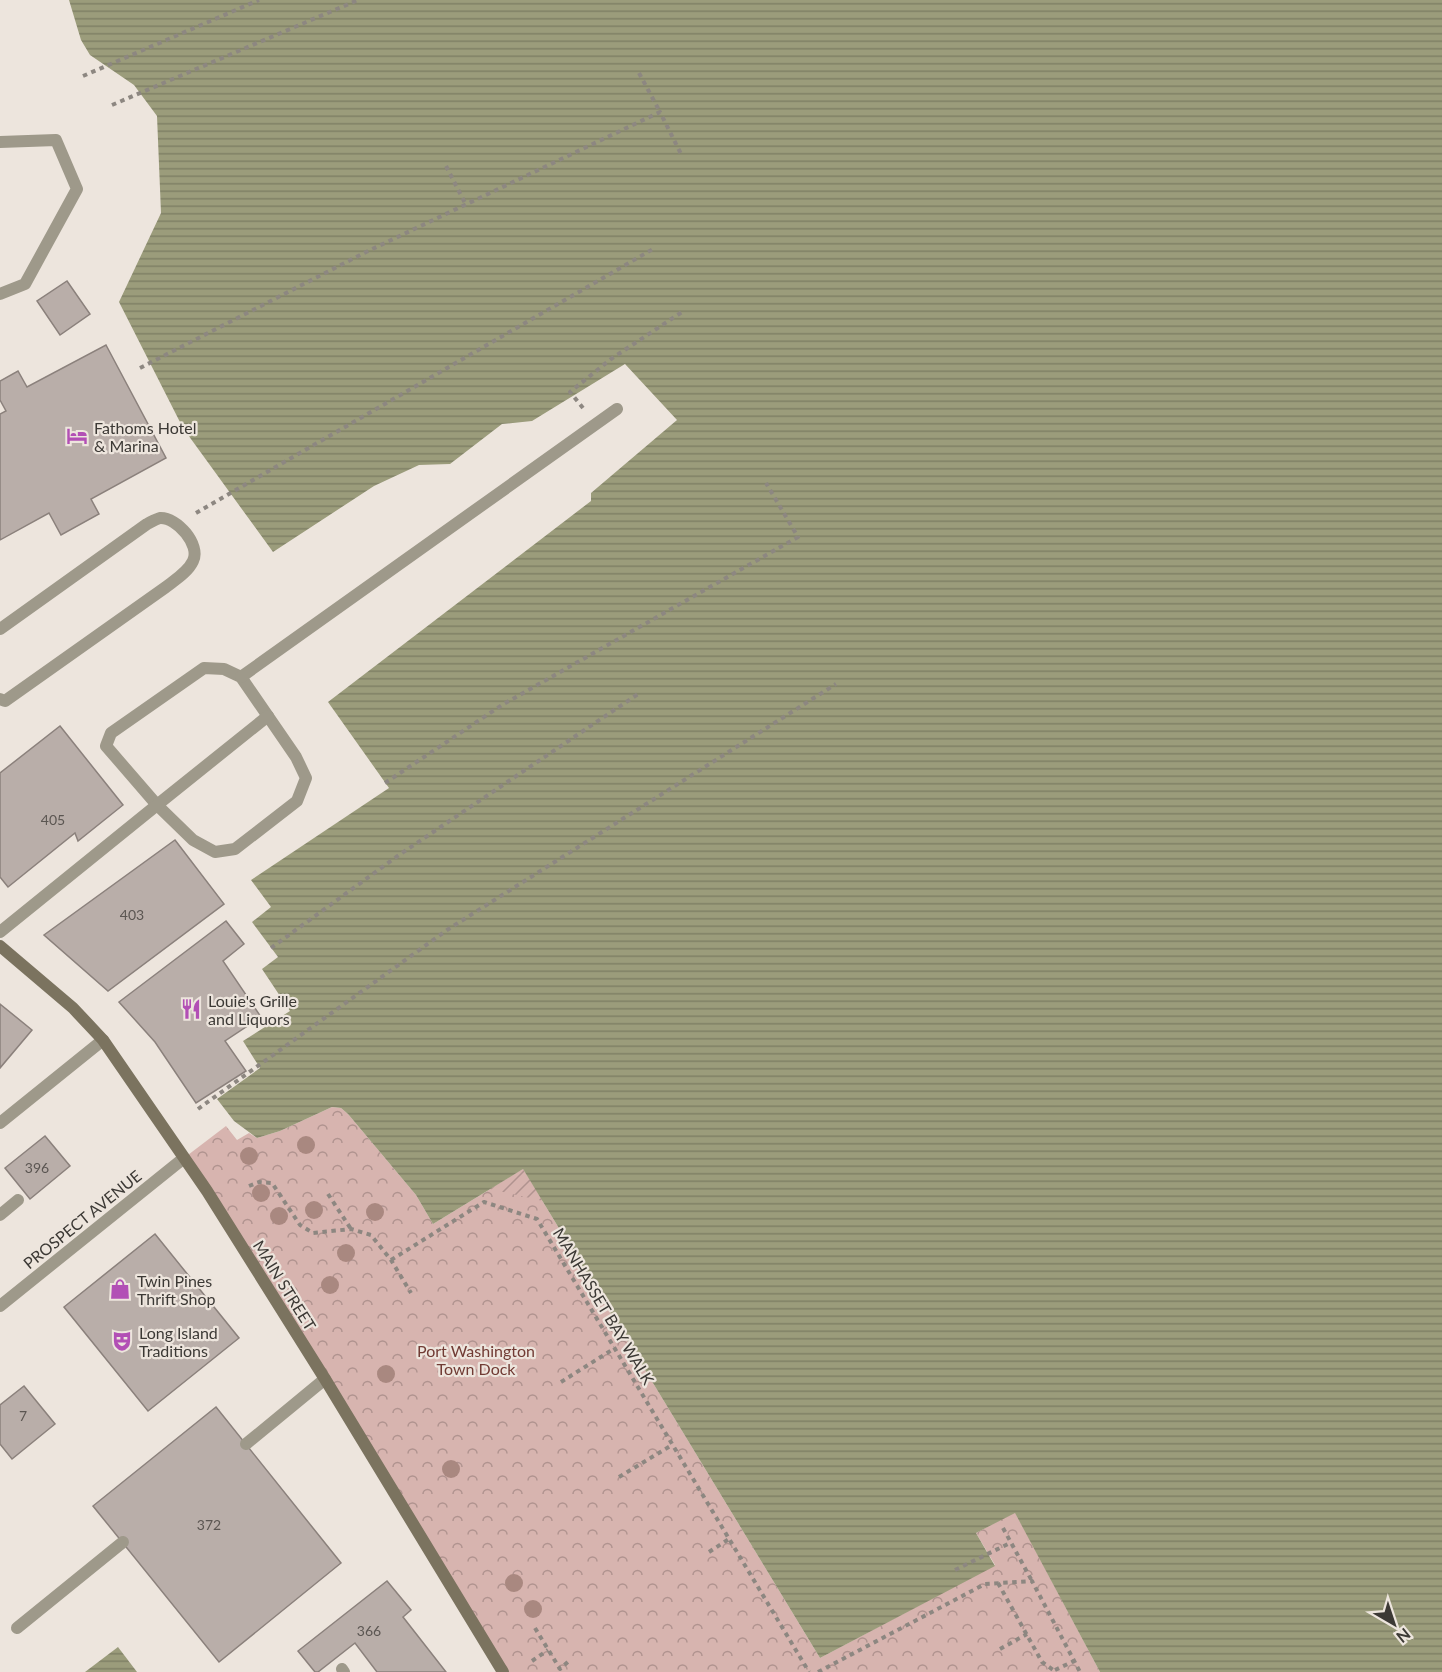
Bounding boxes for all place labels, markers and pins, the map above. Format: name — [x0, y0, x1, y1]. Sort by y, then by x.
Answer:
place label: Fathoms Hotel & Marina — [94, 418, 197, 455]
hotel icon: Fathoms Hotel & Marina — [65, 424, 89, 448]
place label: Louie's Grille and Liquors — [208, 991, 297, 1028]
restaurant icon: Louie's Grille and Liquors — [179, 997, 203, 1021]
place label: Twin Pines Thrift Shop — [137, 1271, 215, 1308]
shop icon: Twin Pines Thrift Shop — [108, 1277, 132, 1301]
place label: Long Island Traditions — [139, 1323, 218, 1360]
theatre icon: Long Island Traditions — [110, 1329, 134, 1353]

